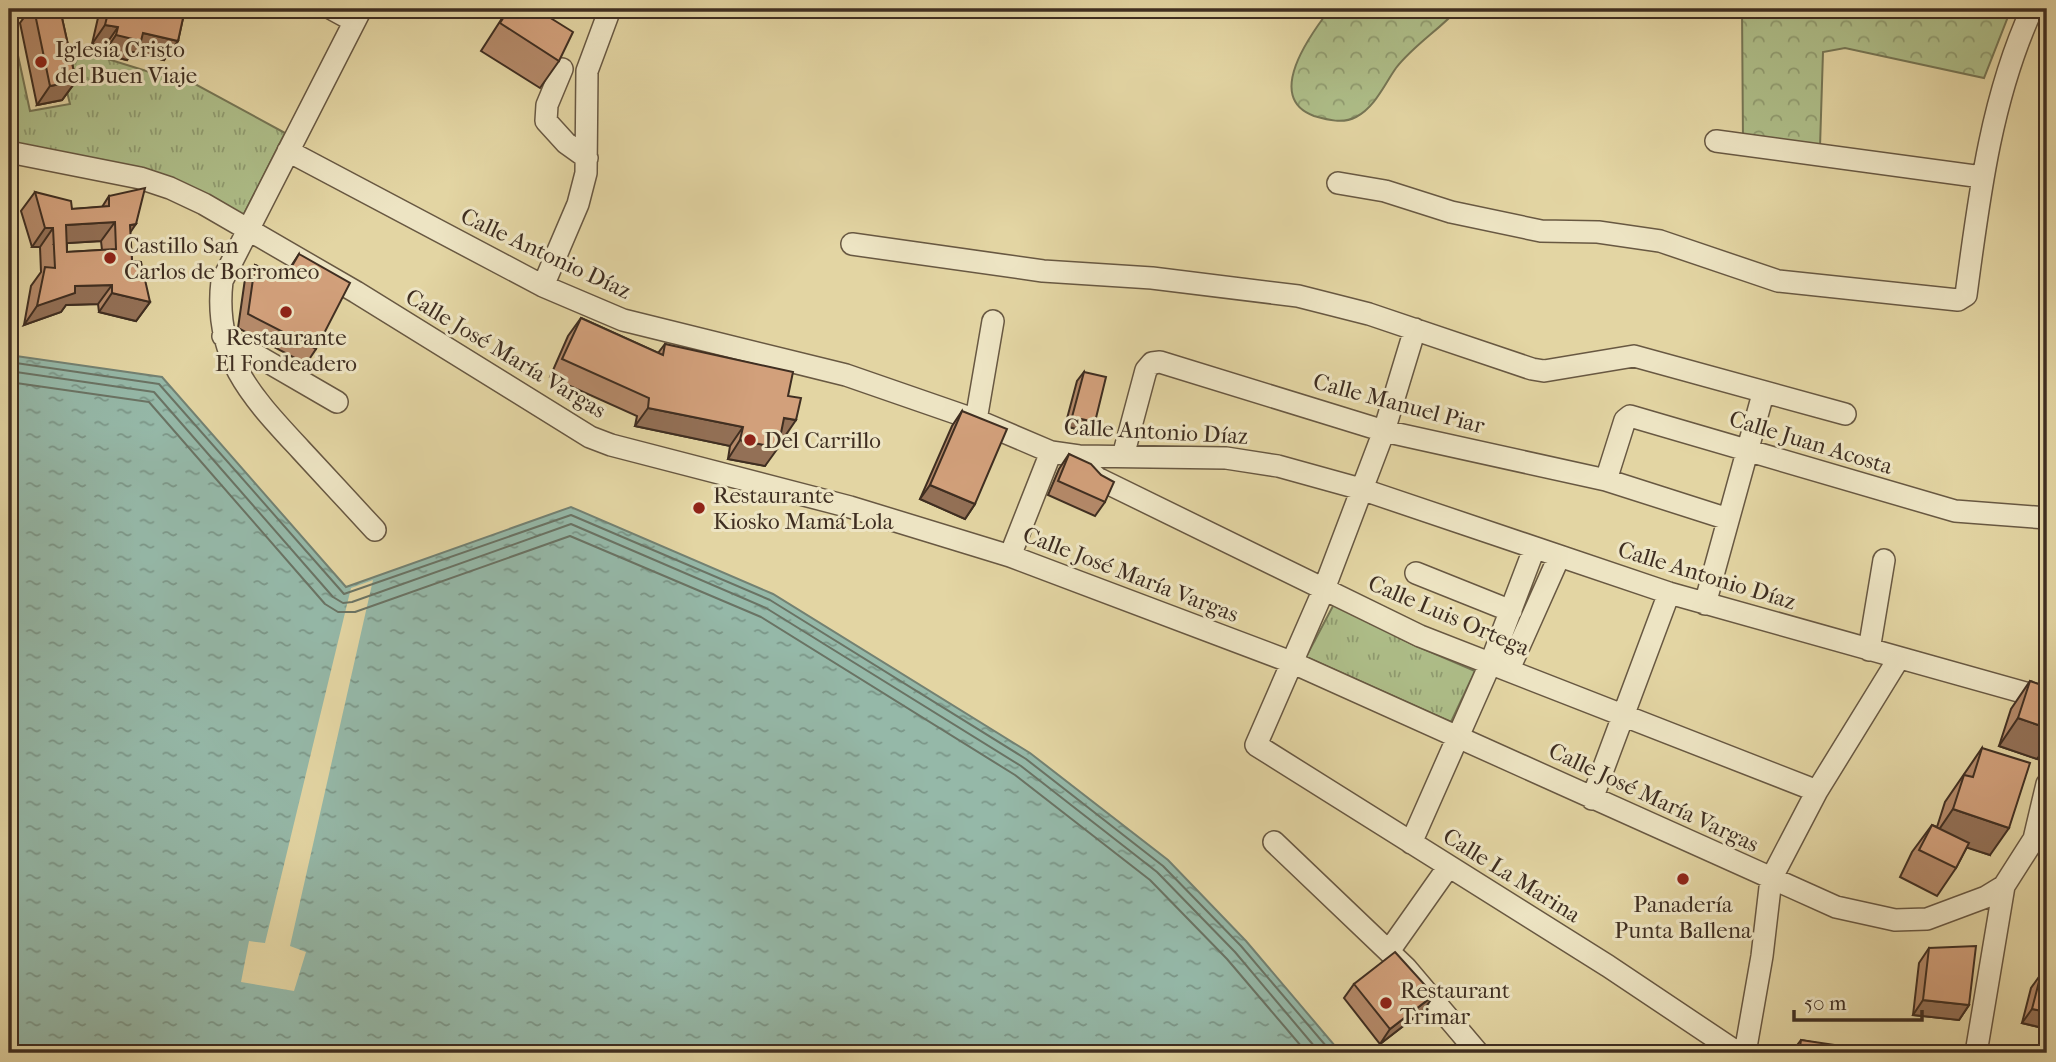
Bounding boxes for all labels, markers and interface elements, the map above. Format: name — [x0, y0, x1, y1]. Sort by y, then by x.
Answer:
place label: Iglesia Cristo del Buen Viaje — [55, 36, 197, 89]
marker: Iglesia Cristo del Buen Viaje — [33, 54, 49, 70]
street label: Calle Antonio Díaz — [456, 202, 635, 305]
place label: Castillo San Carlos de Borromeo — [124, 232, 319, 285]
marker: Castillo San Carlos de Borromeo — [102, 250, 118, 266]
street label: Calle José María Vargas — [401, 283, 611, 424]
marker: Restaurante El Fondeadero — [278, 304, 294, 320]
place label: Restaurante El Fondeadero — [215, 324, 357, 377]
street label: Calle Manuel Piar — [1310, 368, 1488, 439]
street label: Calle Juan Acosta — [1726, 405, 1896, 480]
street label: Calle Antonio Díaz — [1063, 413, 1249, 450]
place label: Del Carrillo — [764, 427, 881, 454]
marker: Del Carrillo — [742, 432, 758, 448]
place label: Restaurante Kiosko Mamá Lola — [713, 482, 894, 535]
marker: Restaurante Kiosko Mamá Lola — [691, 500, 707, 516]
street label: Calle José María Vargas — [1019, 521, 1242, 628]
street label: Calle Antonio Díaz — [1615, 536, 1799, 615]
street label: Calle Luis Ortega — [1364, 569, 1534, 662]
street label: Calle José María Vargas — [1544, 737, 1763, 858]
street label: Calle La Marina — [1438, 822, 1586, 929]
marker: Panadería Punta Ballena — [1675, 871, 1691, 887]
place label: Panadería Punta Ballena — [1614, 891, 1752, 944]
place label: Restaurant Trimar — [1400, 977, 1510, 1030]
scale bar — [1794, 978, 1921, 1022]
text: 50 m — [1804, 991, 1847, 1015]
marker: Restaurant Trimar — [1378, 995, 1394, 1011]

